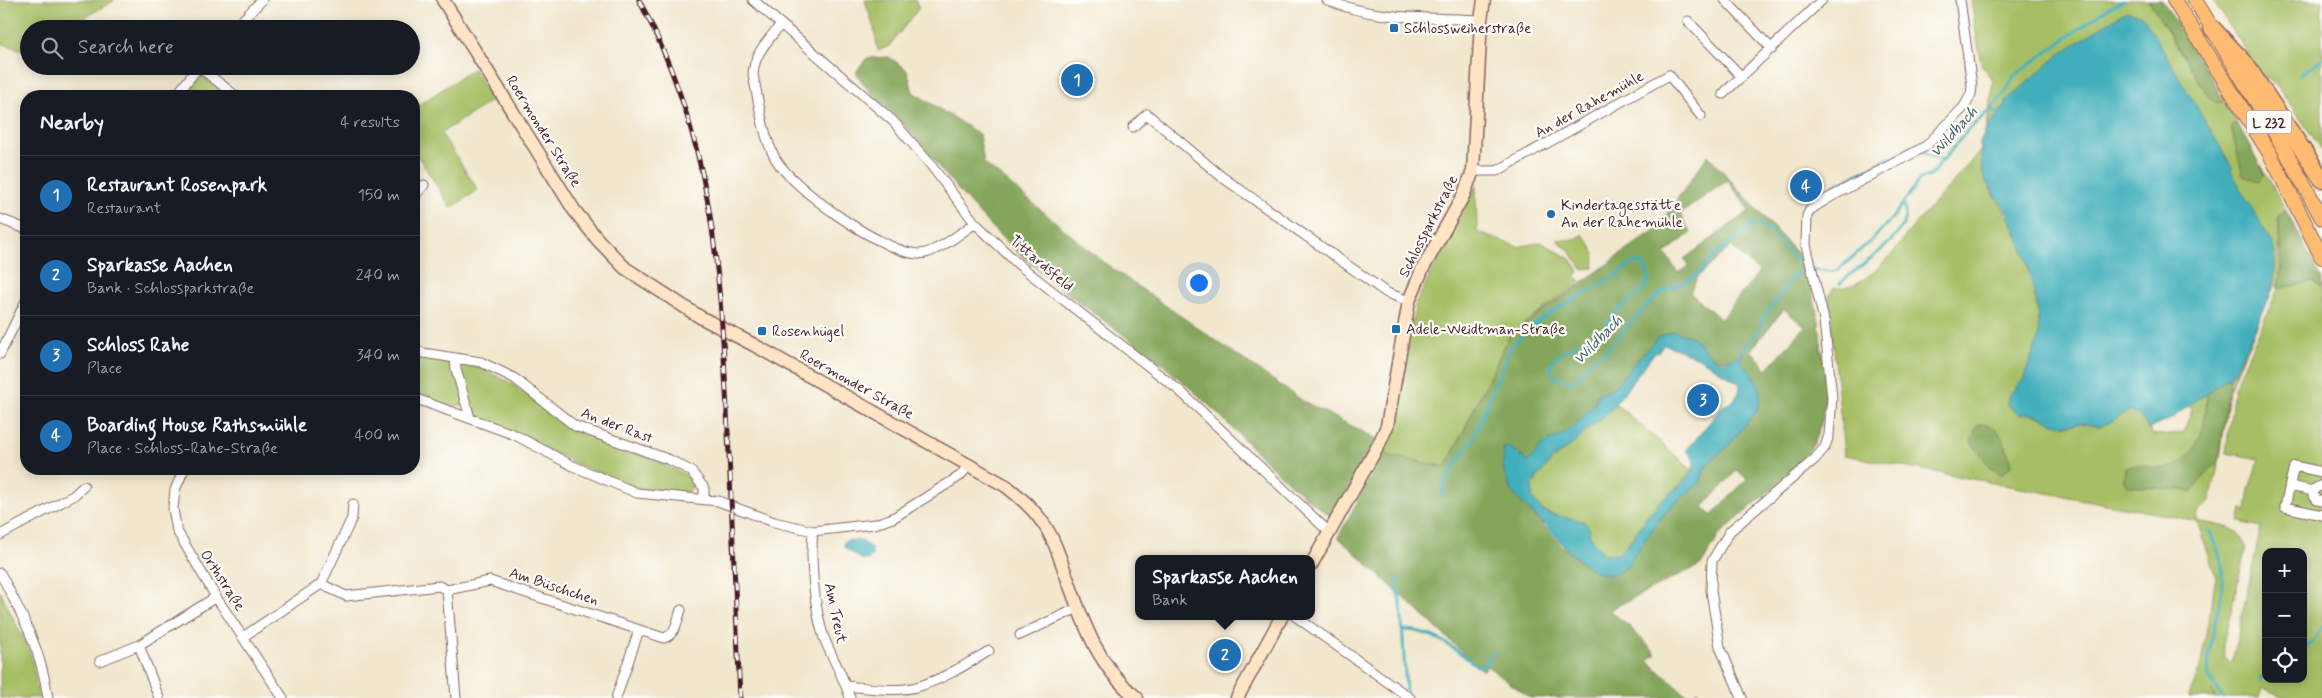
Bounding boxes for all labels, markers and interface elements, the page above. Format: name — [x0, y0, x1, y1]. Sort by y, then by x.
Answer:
place label: Schlossweiherstraße — [1404, 19, 1531, 39]
search box — [20, 20, 420, 75]
marker: Schlossweiherstraße — [1388, 22, 1400, 34]
icon: search — [38, 34, 66, 62]
text: Search here — [78, 35, 174, 60]
pin: 1 — [1061, 61, 1093, 99]
street label: An der Rahemühle — [1531, 67, 1648, 143]
street label: Roermonder Straße — [501, 72, 586, 191]
water label: Wildbach — [1926, 102, 1983, 162]
text: Nearby — [40, 109, 104, 137]
road number: L 232 — [2246, 110, 2292, 134]
text: 4 results — [340, 112, 400, 133]
pin: 4 — [1790, 167, 1822, 205]
street label: Schlossparkstraße — [1395, 172, 1463, 281]
text: Restaurant Rosenpark — [87, 173, 267, 198]
text: 1 — [52, 185, 60, 206]
text: 150 m — [358, 185, 400, 206]
place label: Kindertagesstätte An der Rahemühle — [1561, 196, 1683, 233]
text: Restaurant — [87, 198, 161, 219]
marker: Kindertagesstätte An der Rahemühle — [1545, 208, 1557, 220]
street label: Tittardsfeld — [1005, 231, 1078, 296]
text: Sparkasse Aachen — [87, 253, 233, 278]
text: 2 — [52, 265, 60, 286]
text: 240 m — [356, 265, 400, 286]
your location — [1186, 270, 1212, 296]
text: Bank · Schlossparkstraße — [87, 278, 254, 299]
water label: Wildbach — [1569, 311, 1628, 369]
place label: Adele-Weidtman-Straße — [1406, 320, 1565, 340]
place label: Rosenhügel — [772, 322, 844, 342]
marker: Adele-Weidtman-Straße — [1390, 323, 1402, 335]
marker: Rosenhügel — [756, 325, 768, 337]
text: Schloss Rahe — [87, 333, 189, 358]
text: 3 — [52, 345, 60, 366]
text: 340 m — [356, 345, 400, 366]
street label: Roermonder Straße — [796, 345, 917, 425]
text: Place — [87, 358, 122, 379]
pin: 3 — [1687, 381, 1719, 419]
street label: An der Rast — [578, 403, 656, 449]
text: Boarding House Rathsmühle — [87, 413, 307, 438]
text: 4 — [51, 425, 61, 446]
text: 400 m — [355, 425, 400, 446]
text: Place · Schloss-Rahe-Straße — [87, 438, 278, 459]
street label: Orthstraße — [195, 546, 249, 615]
map controls — [2262, 548, 2307, 683]
button: + — [2262, 548, 2307, 593]
popup — [1135, 555, 1315, 620]
street label: Am Büschchen — [506, 563, 601, 611]
text: Sparkasse Aachen — [1152, 565, 1298, 590]
street label: Am Treut — [819, 581, 851, 646]
text: Bank — [1152, 590, 1187, 611]
button: − — [2262, 593, 2307, 638]
pin: 2 — [1209, 636, 1241, 674]
button: locate — [2262, 638, 2307, 683]

